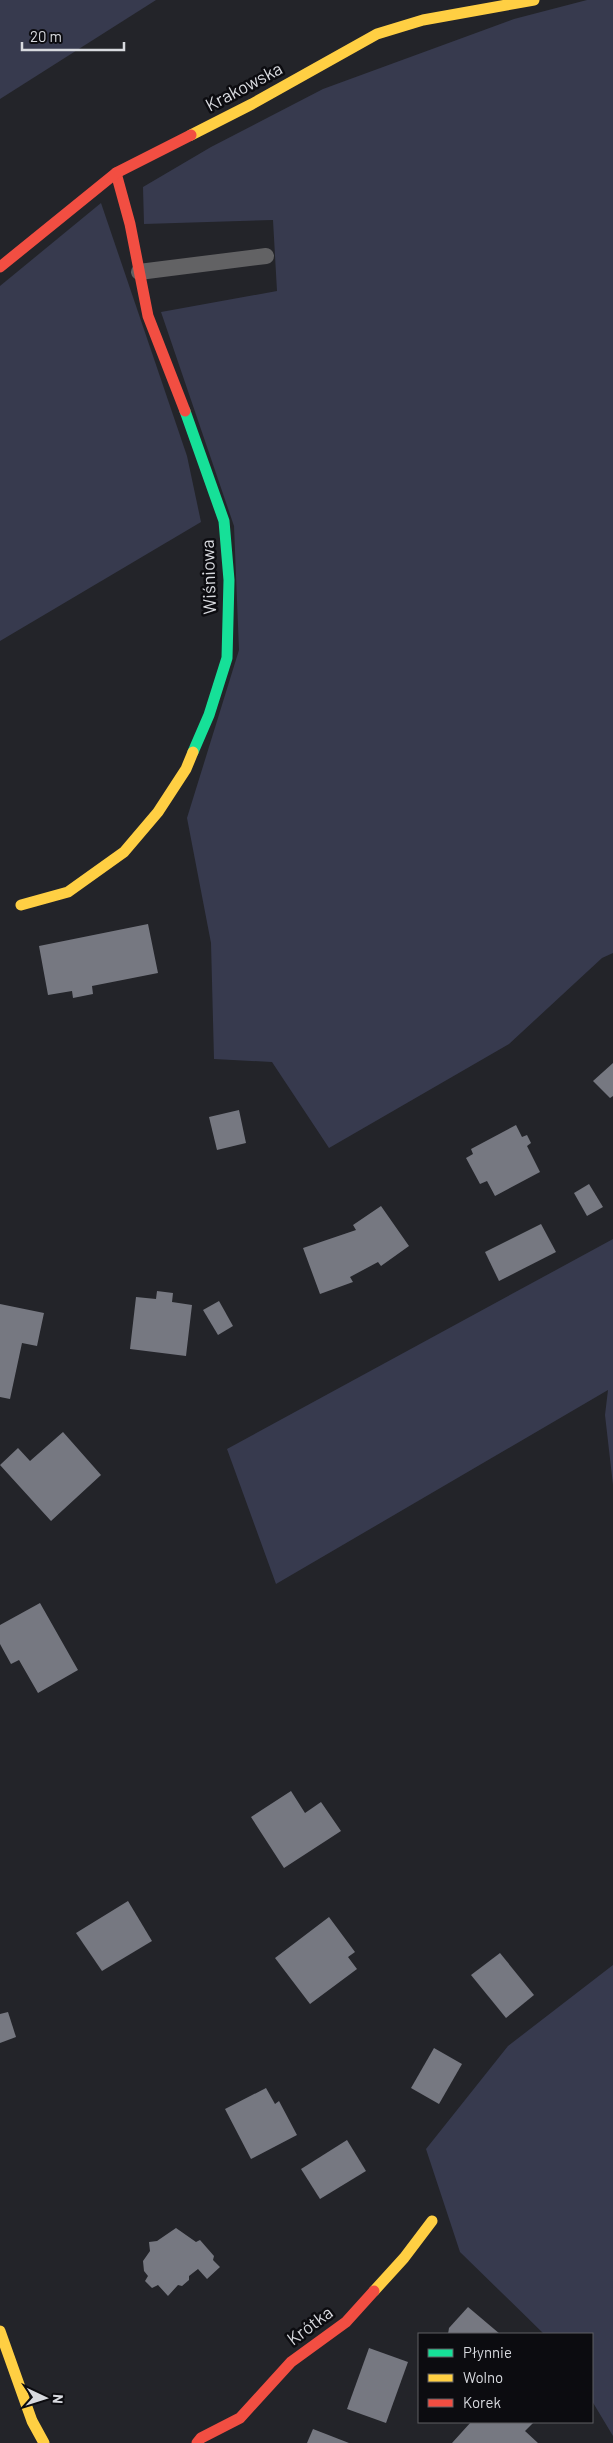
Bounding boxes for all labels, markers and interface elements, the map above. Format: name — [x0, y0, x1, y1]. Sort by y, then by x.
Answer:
scale bar — [22, 20, 125, 52]
text: 20 m — [30, 27, 62, 45]
street label: Krakowska — [201, 57, 286, 116]
street label: Wiśniowa — [196, 539, 220, 615]
street label: Krótka — [282, 2301, 337, 2350]
legend — [418, 2333, 593, 2423]
text: Płynnie — [463, 2343, 512, 2361]
text: Wolno — [463, 2368, 503, 2386]
north arrow — [20, 2373, 70, 2423]
text: Korek — [463, 2393, 501, 2411]
text: N — [50, 2394, 67, 2404]

